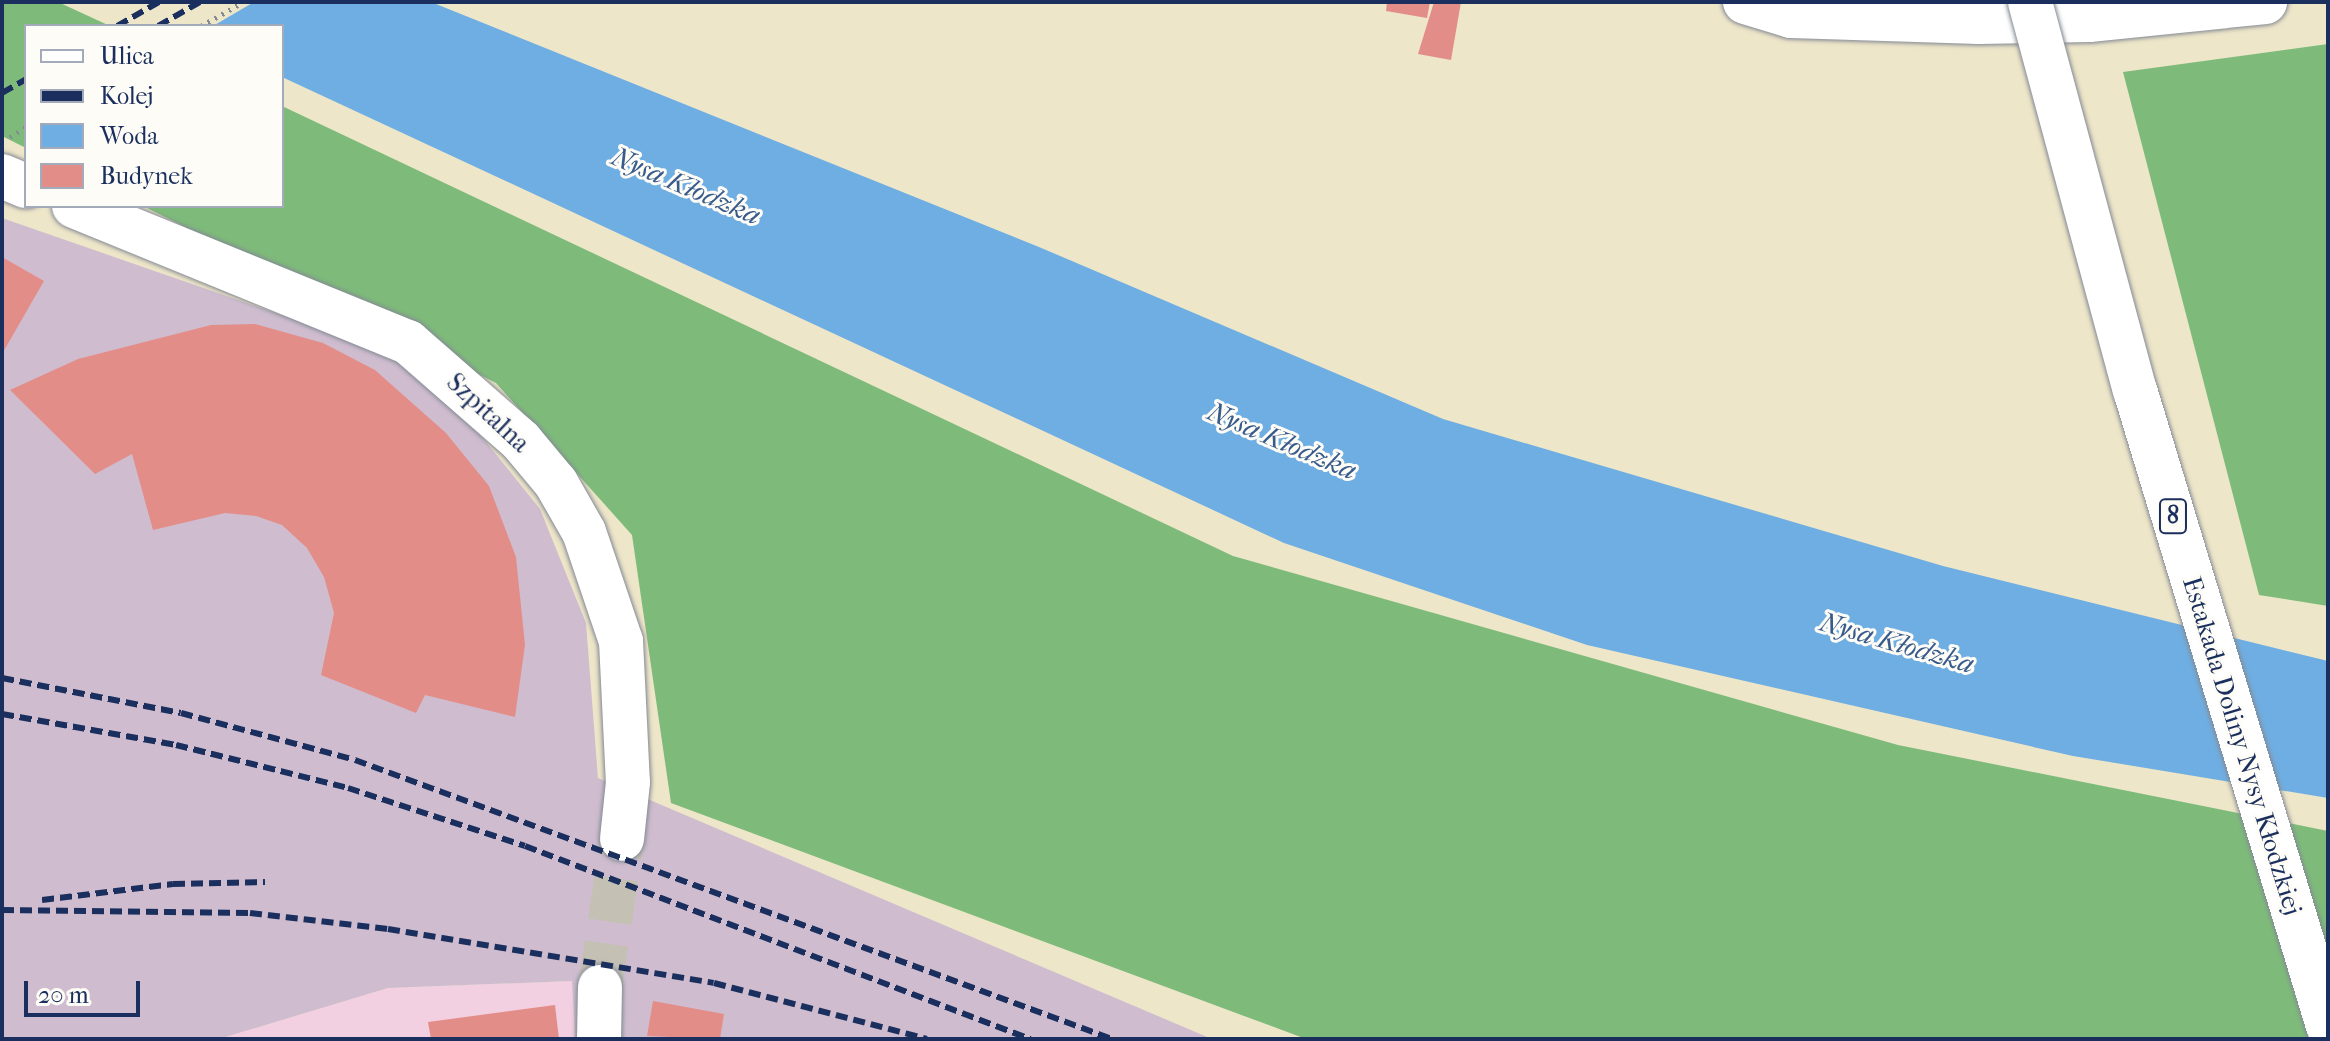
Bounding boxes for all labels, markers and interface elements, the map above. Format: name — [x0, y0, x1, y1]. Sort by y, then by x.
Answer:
legend — [24, 24, 284, 208]
text: Ulica — [100, 42, 154, 70]
text: Kolej — [100, 82, 153, 110]
text: Woda — [100, 122, 158, 150]
water label: Nysa Kłodzka — [606, 140, 766, 232]
text: Budynek — [100, 162, 193, 190]
street label: Szpitalna — [440, 367, 536, 459]
water label: Nysa Kłodzka — [1202, 395, 1362, 487]
road number: 8 — [2157, 496, 2189, 536]
street label: Estakada Doliny Nysy Kłodzkiej — [2176, 573, 2308, 919]
water label: Nysa Kłodzka — [1816, 605, 1978, 681]
scale bar — [28, 965, 144, 1015]
text: 20 m — [38, 981, 89, 1009]

